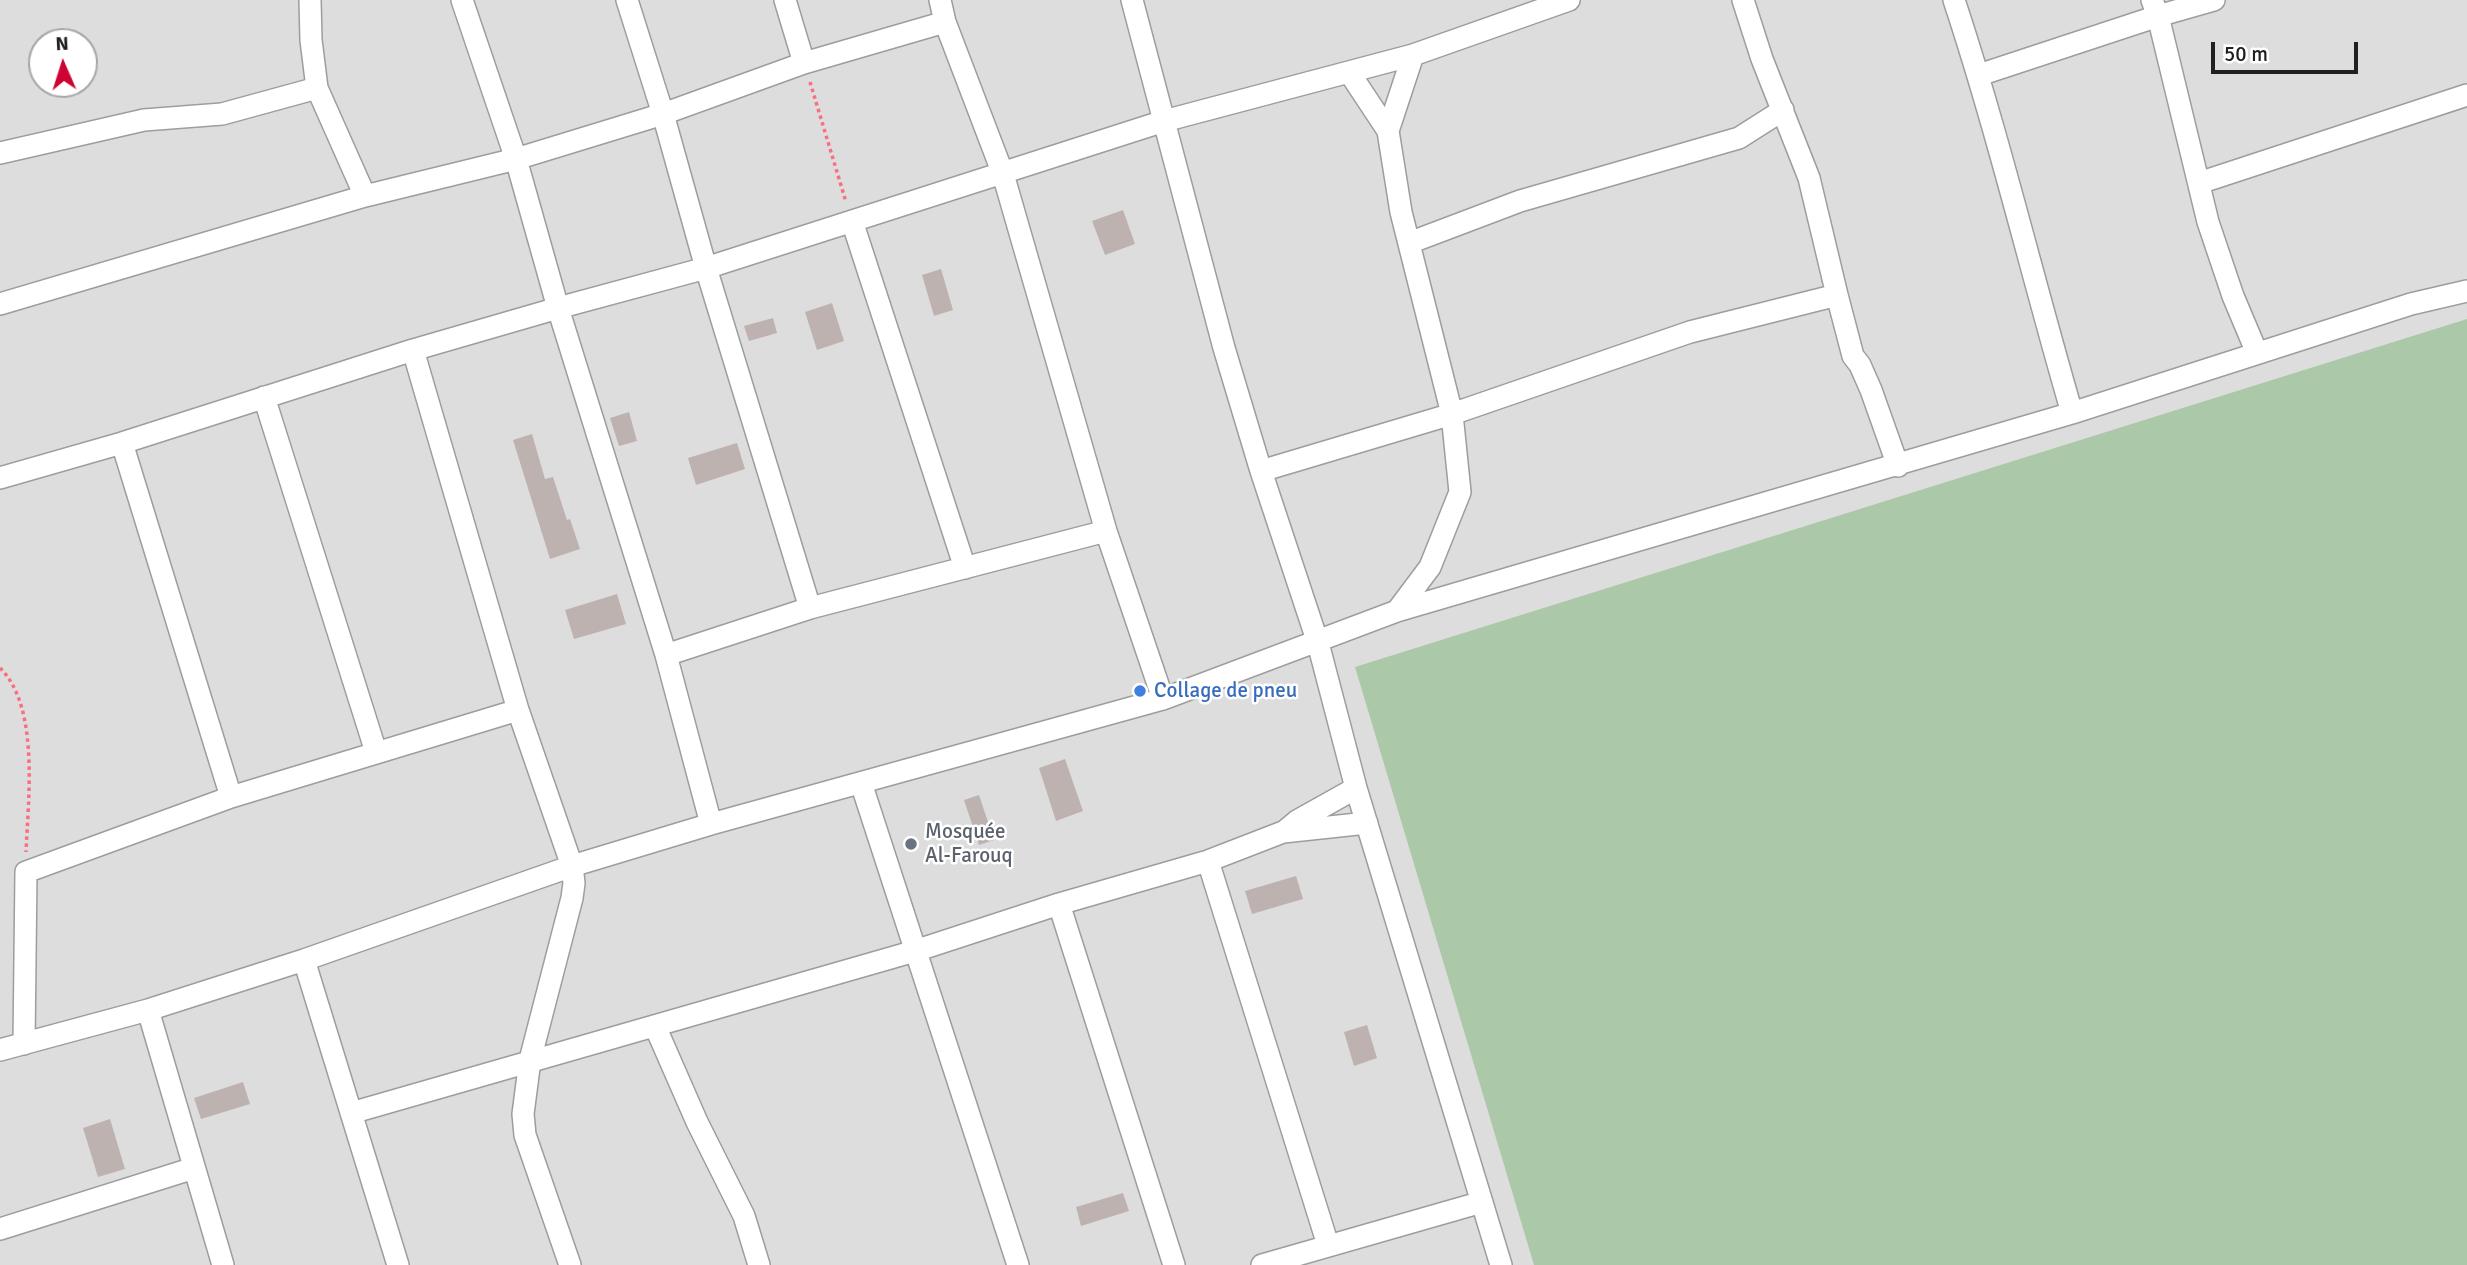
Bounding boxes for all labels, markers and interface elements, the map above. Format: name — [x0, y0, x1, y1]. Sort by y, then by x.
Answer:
north arrow — [28, 28, 98, 98]
scale bar — [2215, 28, 2362, 72]
text: N — [55, 32, 69, 56]
text: 50 m — [2224, 41, 2268, 67]
place label: Collage de pneu — [1154, 678, 1297, 704]
marker: Collage de pneu — [1132, 683, 1148, 699]
place label: Mosquée Al-Farouq — [925, 819, 1013, 869]
marker: Mosquée Al-Farouq — [903, 836, 919, 852]

